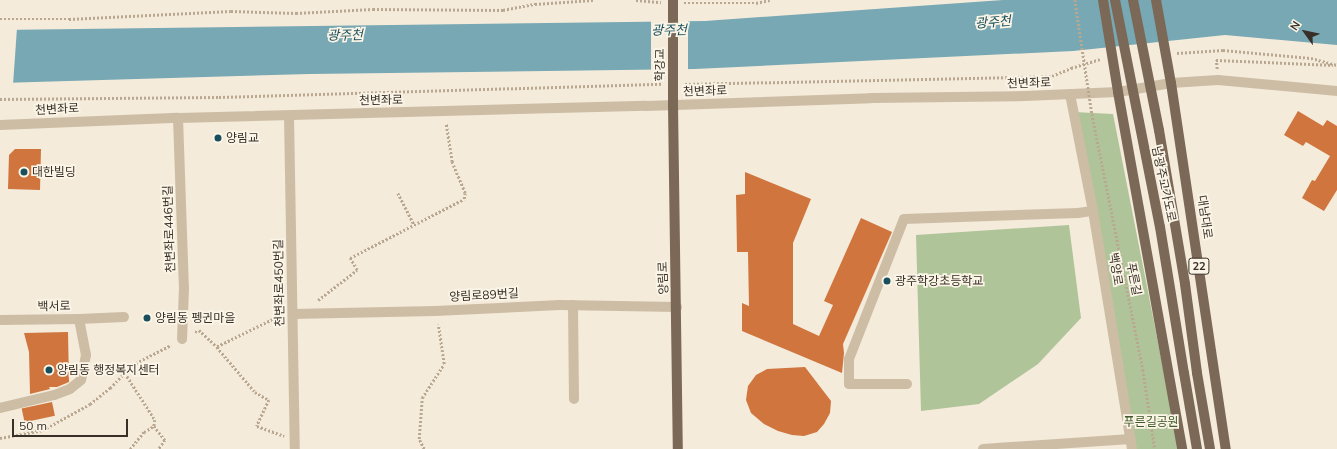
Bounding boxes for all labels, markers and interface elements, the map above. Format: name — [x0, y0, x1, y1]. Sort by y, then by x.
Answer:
north arrow — [1285, 12, 1325, 52]
water label: 광주천 — [974, 13, 1012, 31]
text: N — [1287, 18, 1303, 33]
water label: 광주천 — [651, 22, 687, 38]
water label: 광주천 — [327, 27, 363, 43]
street label: 학강교 — [653, 48, 667, 82]
street label: 천변좌로 — [1007, 75, 1051, 91]
street label: 천변좌로 — [683, 83, 727, 99]
street label: 천변좌로 — [359, 92, 403, 108]
street label: 천변좌로 — [35, 101, 79, 117]
place label: 양림교 — [226, 131, 259, 145]
marker: 양림교 — [213, 133, 223, 143]
street label: 남광주고가도로 — [1149, 145, 1179, 223]
place label: 대한빌딩 — [32, 165, 76, 179]
marker: 대한빌딩 — [19, 167, 29, 177]
street label: 천변좌로446번길 — [160, 185, 178, 273]
street label: 대남대로 — [1195, 194, 1215, 240]
street label: 천변좌로450번길 — [271, 239, 287, 327]
street label: 백양로 — [1106, 252, 1126, 286]
road number: 22 — [1188, 257, 1210, 275]
street label: 양림로 — [655, 261, 671, 295]
street label: 푸른길 — [1124, 261, 1144, 297]
place label: 광주학강초등학교 — [895, 274, 983, 288]
marker: 광주학강초등학교 — [882, 276, 892, 286]
street label: 양림로89번길 — [449, 286, 519, 304]
street label: 백서로 — [37, 299, 71, 313]
place label: 양림동 펭귄마을 — [155, 311, 235, 325]
marker: 양림동 펭귄마을 — [142, 313, 152, 323]
place label: 양림동 행정복지센터 — [57, 363, 159, 377]
marker: 양림동 행정복지센터 — [44, 365, 54, 375]
scale bar — [14, 411, 130, 437]
park label: 푸른길공원 — [1123, 415, 1179, 429]
text: 50 m — [19, 418, 47, 433]

